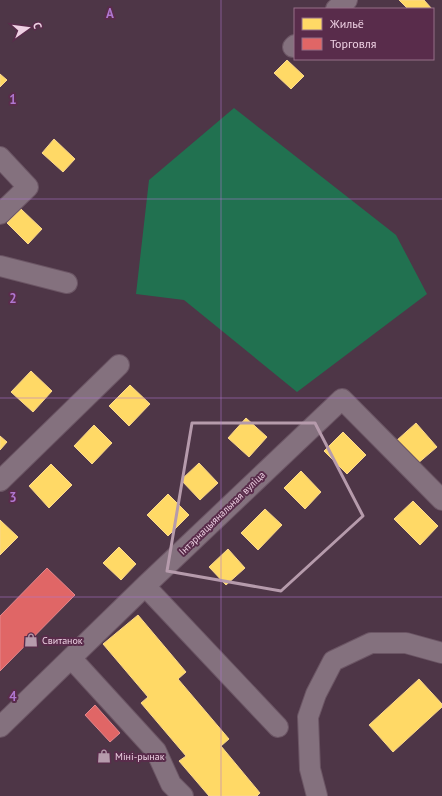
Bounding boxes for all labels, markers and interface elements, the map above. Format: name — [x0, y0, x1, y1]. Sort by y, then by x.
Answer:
text: A — [106, 5, 114, 22]
north arrow — [8, 8, 48, 48]
legend — [294, 8, 434, 60]
text: Жильё — [329, 16, 364, 31]
text: С — [30, 21, 45, 30]
text: Торговля — [330, 36, 376, 51]
text: 1 — [9, 91, 17, 108]
text: 2 — [9, 290, 17, 307]
street label: Інтэрнацыянальная вуліца — [176, 468, 268, 558]
text: 3 — [9, 489, 17, 506]
shop icon: Свитанок — [23, 632, 39, 648]
place label: Свитанок — [42, 634, 83, 647]
text: 4 — [9, 688, 17, 705]
shop icon: Міні-рынак — [96, 748, 112, 764]
place label: Міні-рынак — [115, 750, 165, 763]

